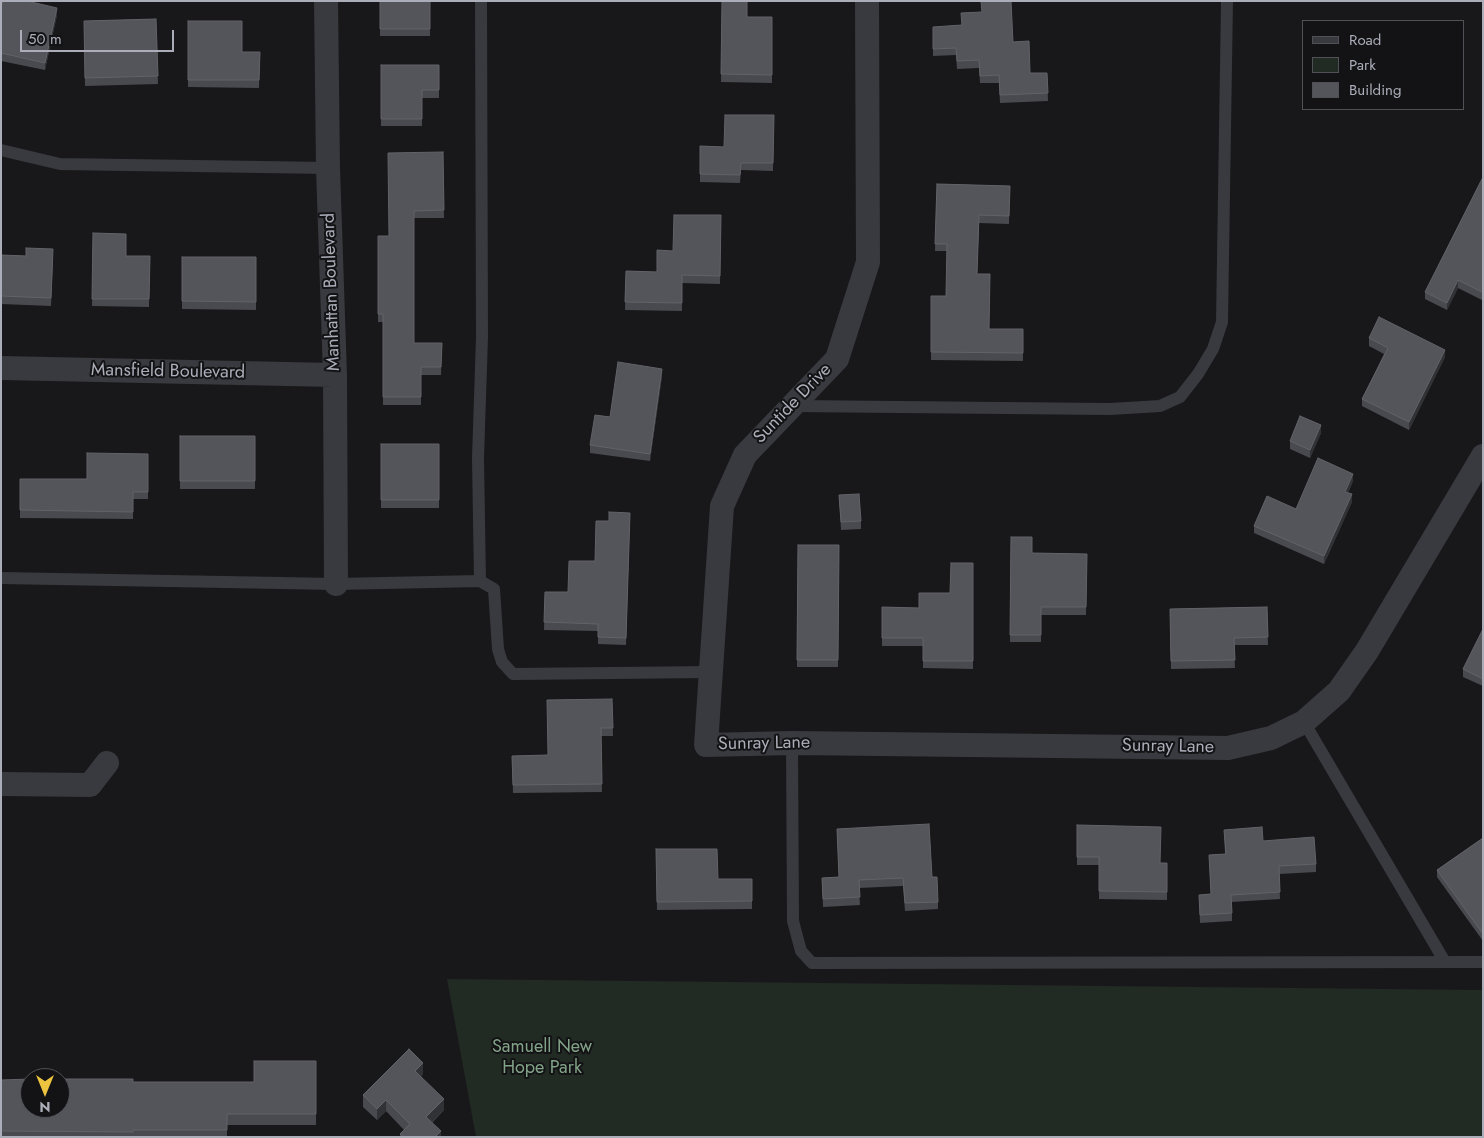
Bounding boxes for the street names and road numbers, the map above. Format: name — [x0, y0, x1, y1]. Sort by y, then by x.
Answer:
street label: Manhattan Boulevard — [318, 212, 346, 372]
street label: Mansfield Boulevard — [91, 360, 245, 384]
street label: Suntide Drive — [750, 360, 836, 448]
street label: Sunray Lane — [718, 732, 810, 756]
street label: Sunray Lane — [1122, 735, 1214, 759]

